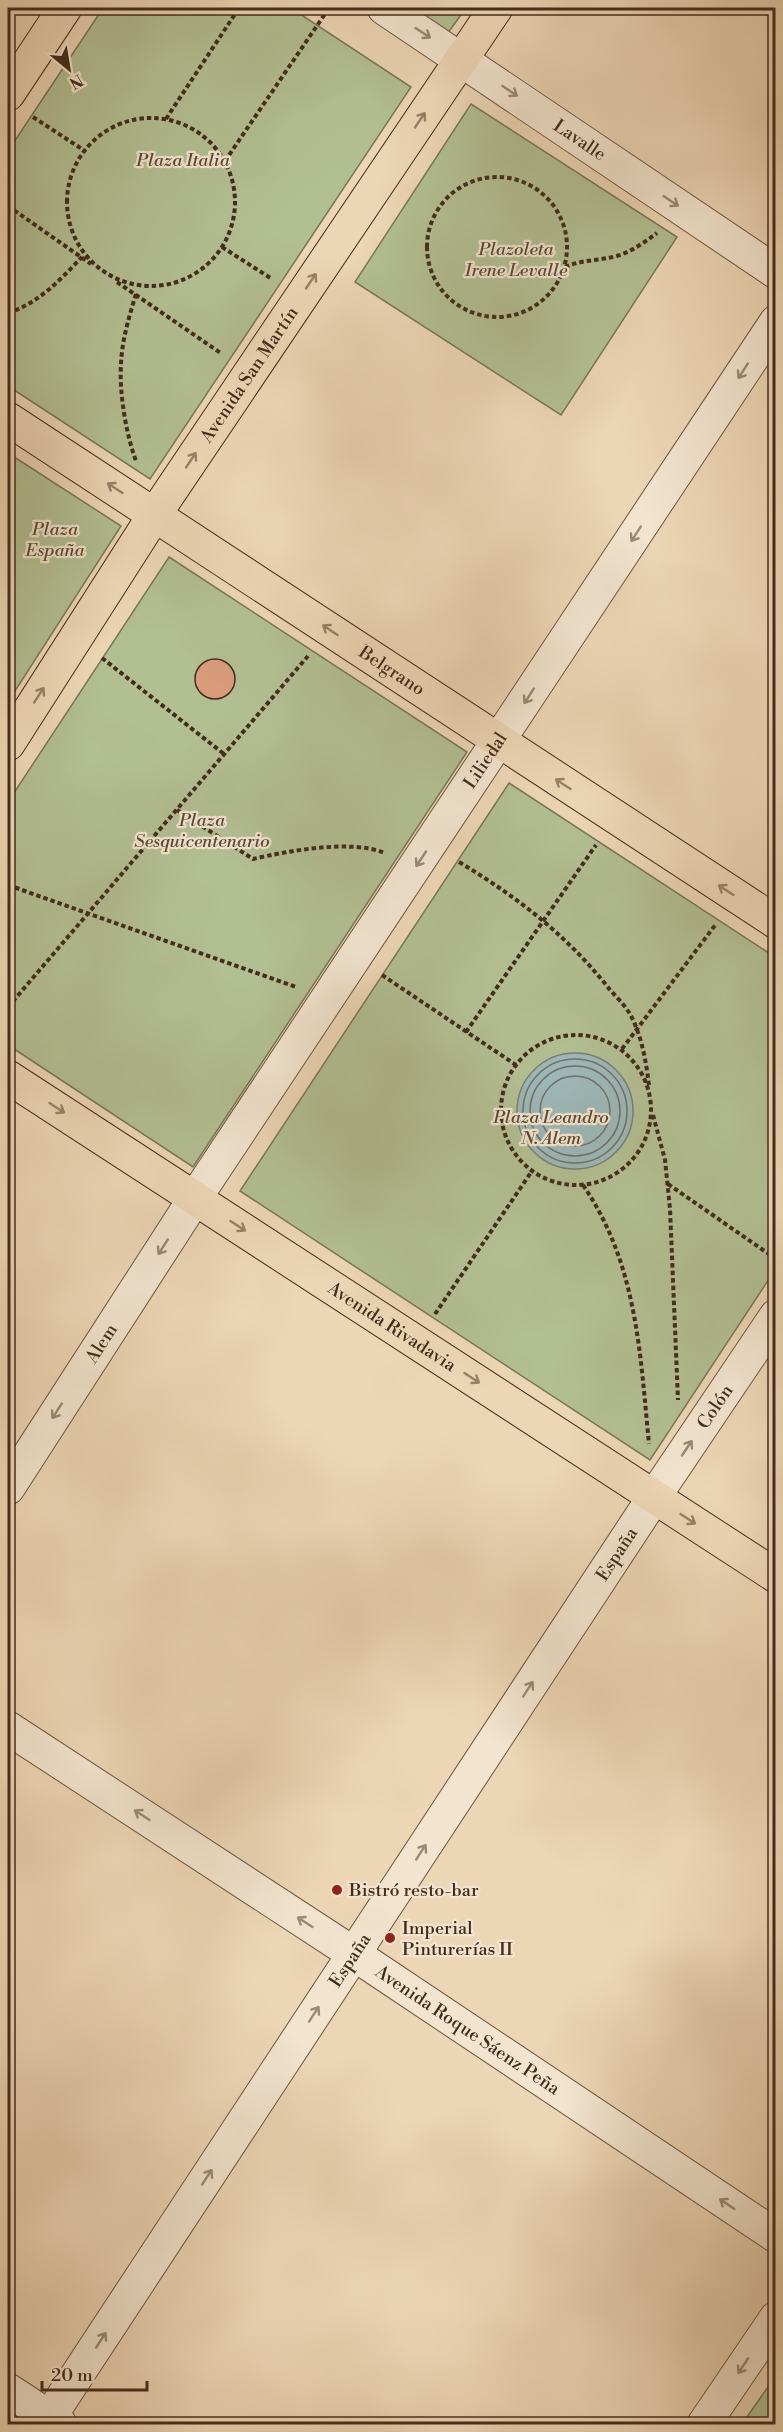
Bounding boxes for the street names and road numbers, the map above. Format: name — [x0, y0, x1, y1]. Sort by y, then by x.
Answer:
street label: Lavalle — [549, 114, 610, 166]
street label: Avenida San Martín — [195, 302, 304, 448]
street label: Belgrano — [353, 640, 429, 701]
street label: Liliedal — [459, 728, 513, 793]
street label: Avenida Rivadavia — [322, 1276, 461, 1378]
street label: Alem — [80, 1319, 123, 1369]
street label: Colón — [692, 1380, 739, 1434]
street label: España — [591, 1522, 643, 1585]
street label: España — [324, 1928, 377, 1992]
street label: Avenida Roque Sáenz Peña — [370, 1960, 565, 2101]

